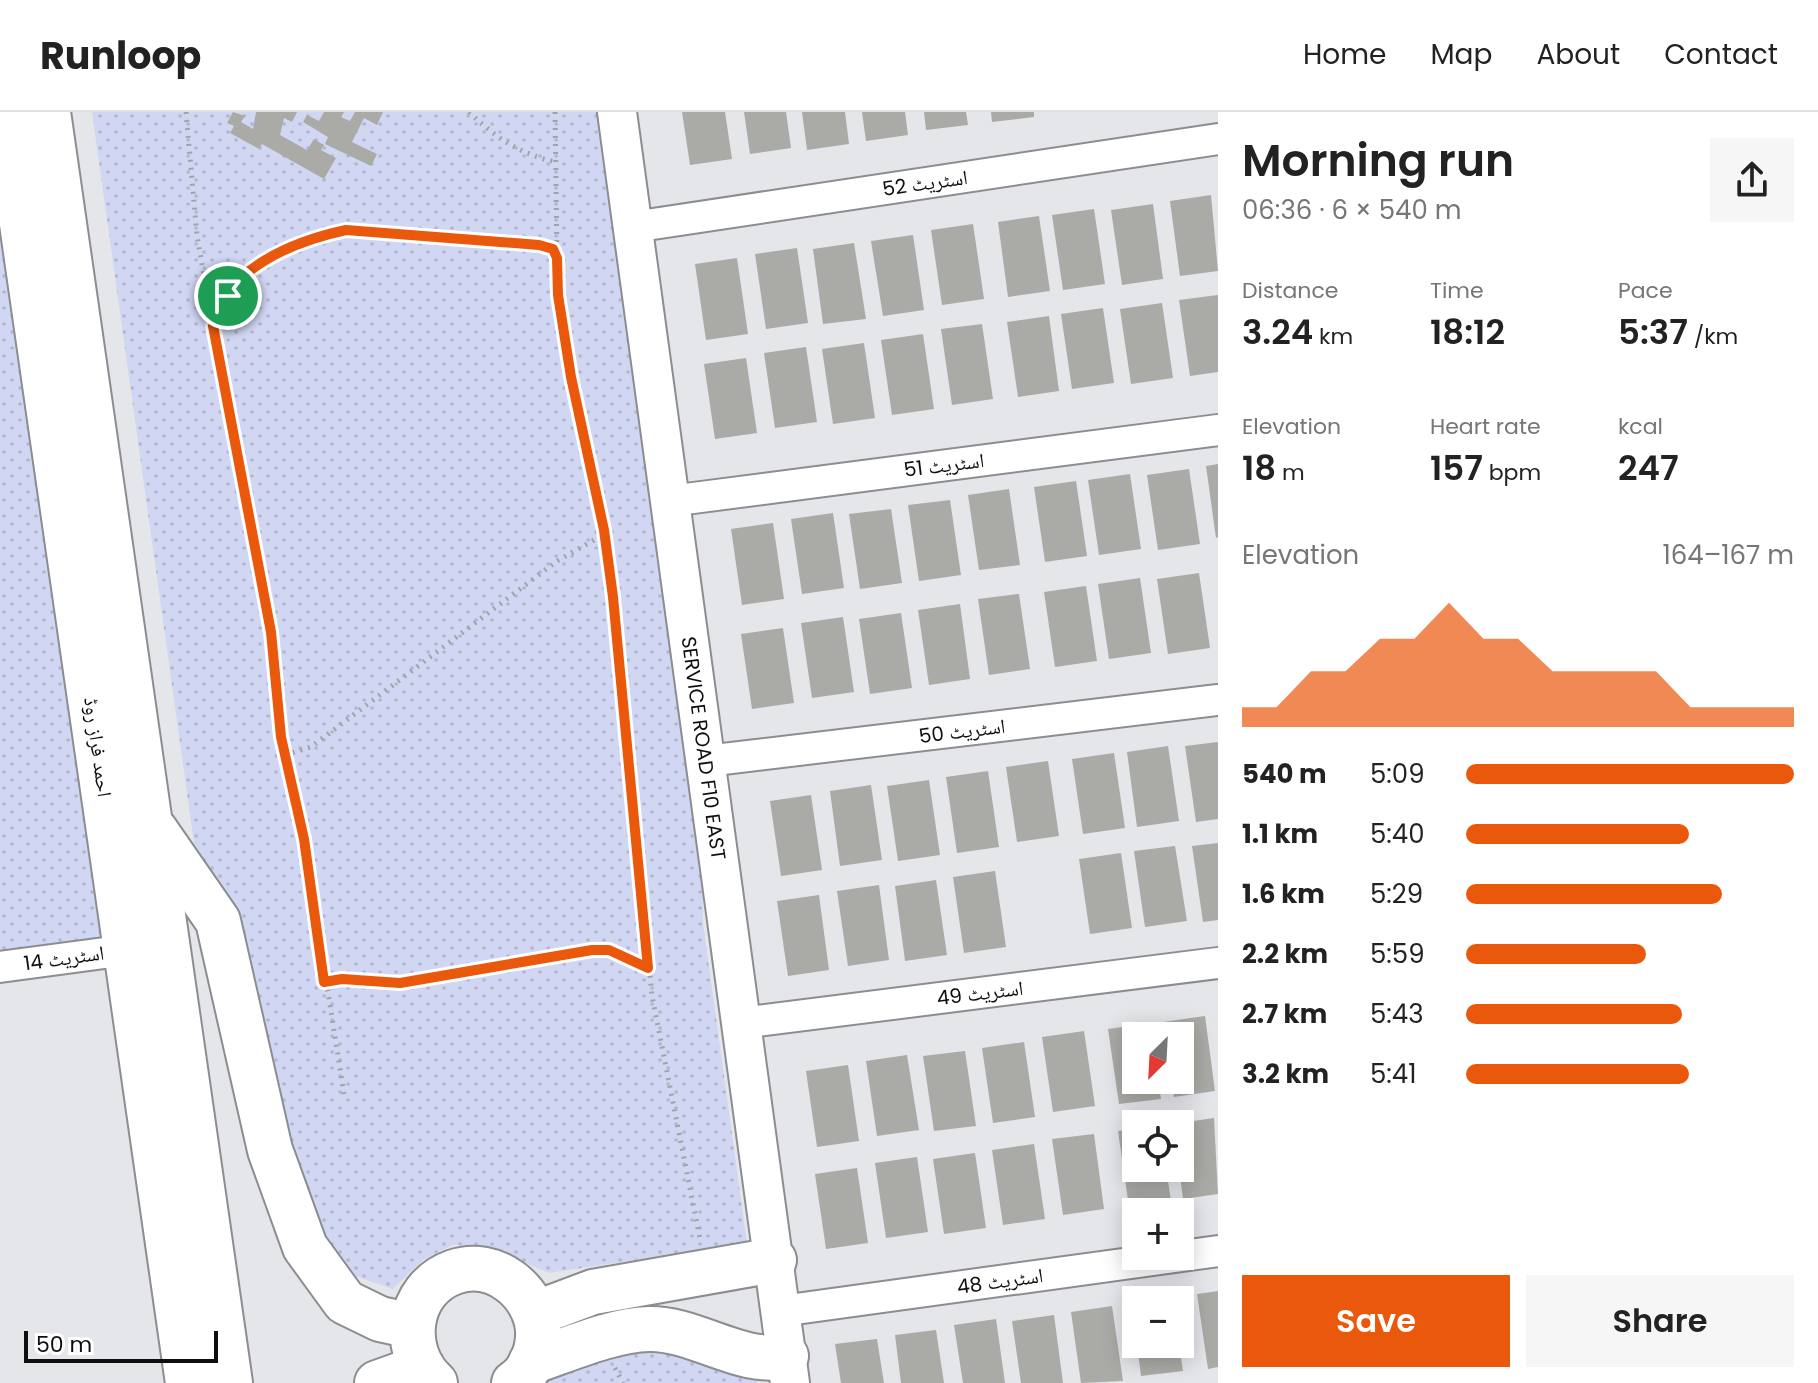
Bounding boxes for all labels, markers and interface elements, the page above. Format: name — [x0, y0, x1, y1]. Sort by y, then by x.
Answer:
text: Runloop — [40, 29, 201, 82]
text: Home — [1303, 35, 1386, 74]
text: Map — [1430, 35, 1492, 74]
text: About — [1536, 35, 1620, 74]
text: Contact — [1664, 35, 1778, 74]
text: Morning run — [1242, 130, 1514, 191]
button: share — [1710, 138, 1794, 222]
street label: اسٹریٹ 52 — [881, 163, 969, 203]
text: 06:36 · 6 × 540 m — [1242, 192, 1461, 228]
pin — [194, 262, 262, 330]
icon: arrive — [206, 274, 250, 318]
text: Distance — [1242, 275, 1338, 306]
text: Time — [1430, 275, 1484, 306]
text: Pace — [1618, 275, 1673, 306]
text: 3.24 — [1242, 308, 1313, 356]
text: 18:12 — [1430, 308, 1505, 356]
text: 5:37 — [1618, 308, 1688, 356]
text: km — [1313, 321, 1353, 352]
text: /km — [1688, 321, 1738, 352]
text: Elevation — [1242, 411, 1341, 442]
text: Heart rate — [1430, 411, 1541, 442]
text: kcal — [1618, 411, 1663, 442]
text: 18 — [1242, 444, 1276, 492]
text: 157 — [1430, 444, 1483, 492]
text: 247 — [1618, 444, 1679, 492]
street label: اسٹریٹ 51 — [902, 446, 986, 484]
text: m — [1276, 457, 1305, 488]
text: bpm — [1483, 457, 1541, 488]
text: Elevation — [1242, 537, 1359, 573]
text: 164–167 m — [1662, 537, 1794, 573]
street label: SERVICE ROAD F10 EAST — [675, 635, 733, 862]
street label: احمد فراز روڈ — [77, 695, 119, 799]
street label: اسٹریٹ 50 — [917, 712, 1007, 750]
text: 540 m — [1242, 756, 1327, 792]
text: 5:09 — [1370, 756, 1425, 792]
text: 1.1 km — [1242, 816, 1318, 852]
text: 5:40 — [1370, 816, 1425, 852]
text: 1.6 km — [1242, 876, 1325, 912]
text: 5:29 — [1370, 876, 1423, 912]
text: 2.2 km — [1242, 936, 1328, 972]
text: 5:59 — [1370, 936, 1425, 972]
street label: اسٹریٹ 14 — [22, 939, 106, 977]
street label: اسٹریٹ 49 — [935, 974, 1025, 1012]
text: 2.7 km — [1242, 996, 1327, 1032]
text: 5:43 — [1370, 996, 1424, 1032]
north arrow — [1122, 1022, 1194, 1094]
map controls — [1122, 1022, 1194, 1358]
text: 3.2 km — [1242, 1056, 1329, 1092]
text: 5:41 — [1370, 1056, 1417, 1092]
button: locate — [1122, 1110, 1194, 1182]
button: + — [1122, 1198, 1194, 1270]
street label: اسٹریٹ 48 — [955, 1261, 1045, 1301]
button: Save — [1242, 1275, 1510, 1367]
button: Share — [1526, 1275, 1794, 1367]
button: − — [1122, 1286, 1194, 1358]
scale bar — [24, 1327, 218, 1363]
text: 50 m — [36, 1329, 92, 1360]

